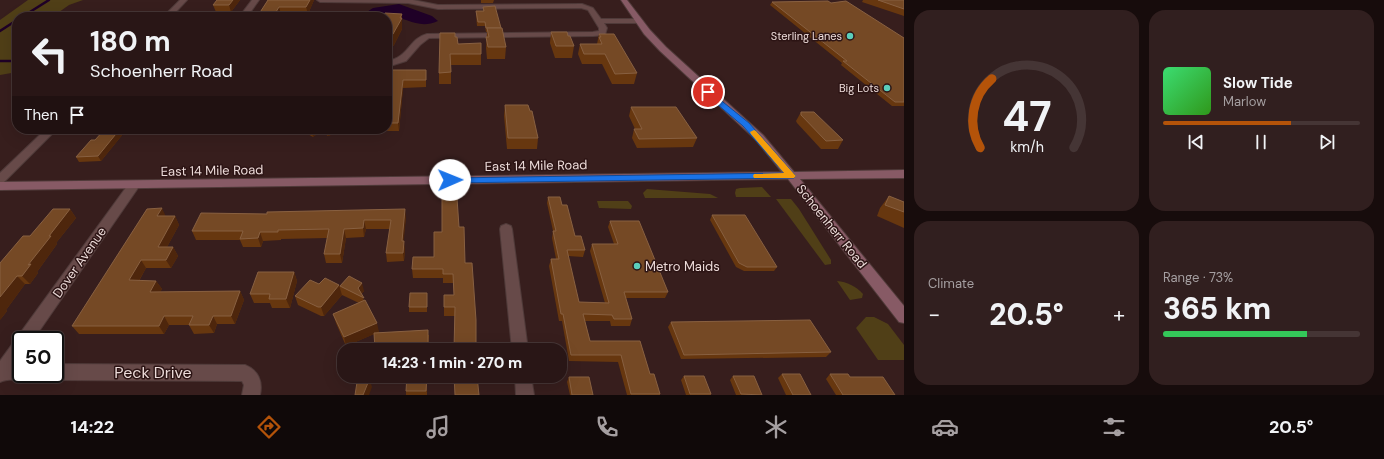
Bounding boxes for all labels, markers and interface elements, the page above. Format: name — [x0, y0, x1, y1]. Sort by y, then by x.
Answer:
text: 180 m — [90, 23, 171, 60]
icon: left — [24, 28, 76, 80]
place label: Sterling Lanes — [771, 29, 842, 43]
marker: Sterling Lanes — [845, 31, 855, 41]
text: Schoenherr Road — [90, 59, 233, 83]
text: Slow Tide — [1223, 73, 1293, 93]
pin — [691, 75, 725, 109]
icon: arrive — [697, 81, 719, 103]
place label: Big Lots — [839, 81, 879, 95]
marker: Big Lots — [882, 83, 892, 93]
text: 47 — [1002, 90, 1051, 144]
text: Marlow — [1223, 93, 1266, 110]
icon: arrive — [66, 104, 88, 126]
text: Then — [24, 105, 58, 125]
icon: previous — [1185, 131, 1207, 153]
icon: pause — [1250, 131, 1272, 153]
icon: next — [1316, 131, 1338, 153]
text: km/h — [1010, 138, 1043, 156]
street label: East 14 Mile Road — [485, 156, 587, 175]
position arrow — [429, 159, 471, 201]
street label: East 14 Mile Road — [161, 161, 263, 180]
street label: Schoenherr Road — [793, 181, 871, 272]
street label: Dover Avenue — [49, 224, 110, 301]
place label: Metro Maids — [645, 258, 720, 275]
marker: Metro Maids — [632, 261, 642, 271]
text: Range · 73% — [1163, 269, 1233, 286]
text: Climate — [928, 275, 974, 292]
text: 365 km — [1163, 289, 1271, 328]
text: 20.5° — [989, 295, 1064, 334]
text: − — [928, 300, 940, 329]
text: + — [1113, 300, 1125, 329]
speed limit sign: 50 — [12, 331, 64, 383]
text: 14:23 · 1 min · 270 m — [382, 353, 522, 373]
street label: Peck Drive — [114, 362, 192, 383]
icon: directions — [255, 413, 283, 441]
icon: music — [424, 413, 452, 441]
icon: phone — [593, 413, 621, 441]
icon: climate — [762, 413, 790, 441]
icon: car — [931, 413, 959, 441]
icon: filters — [1100, 413, 1128, 441]
text: 14:22 — [70, 415, 114, 439]
text: 20.5° — [1269, 415, 1313, 439]

